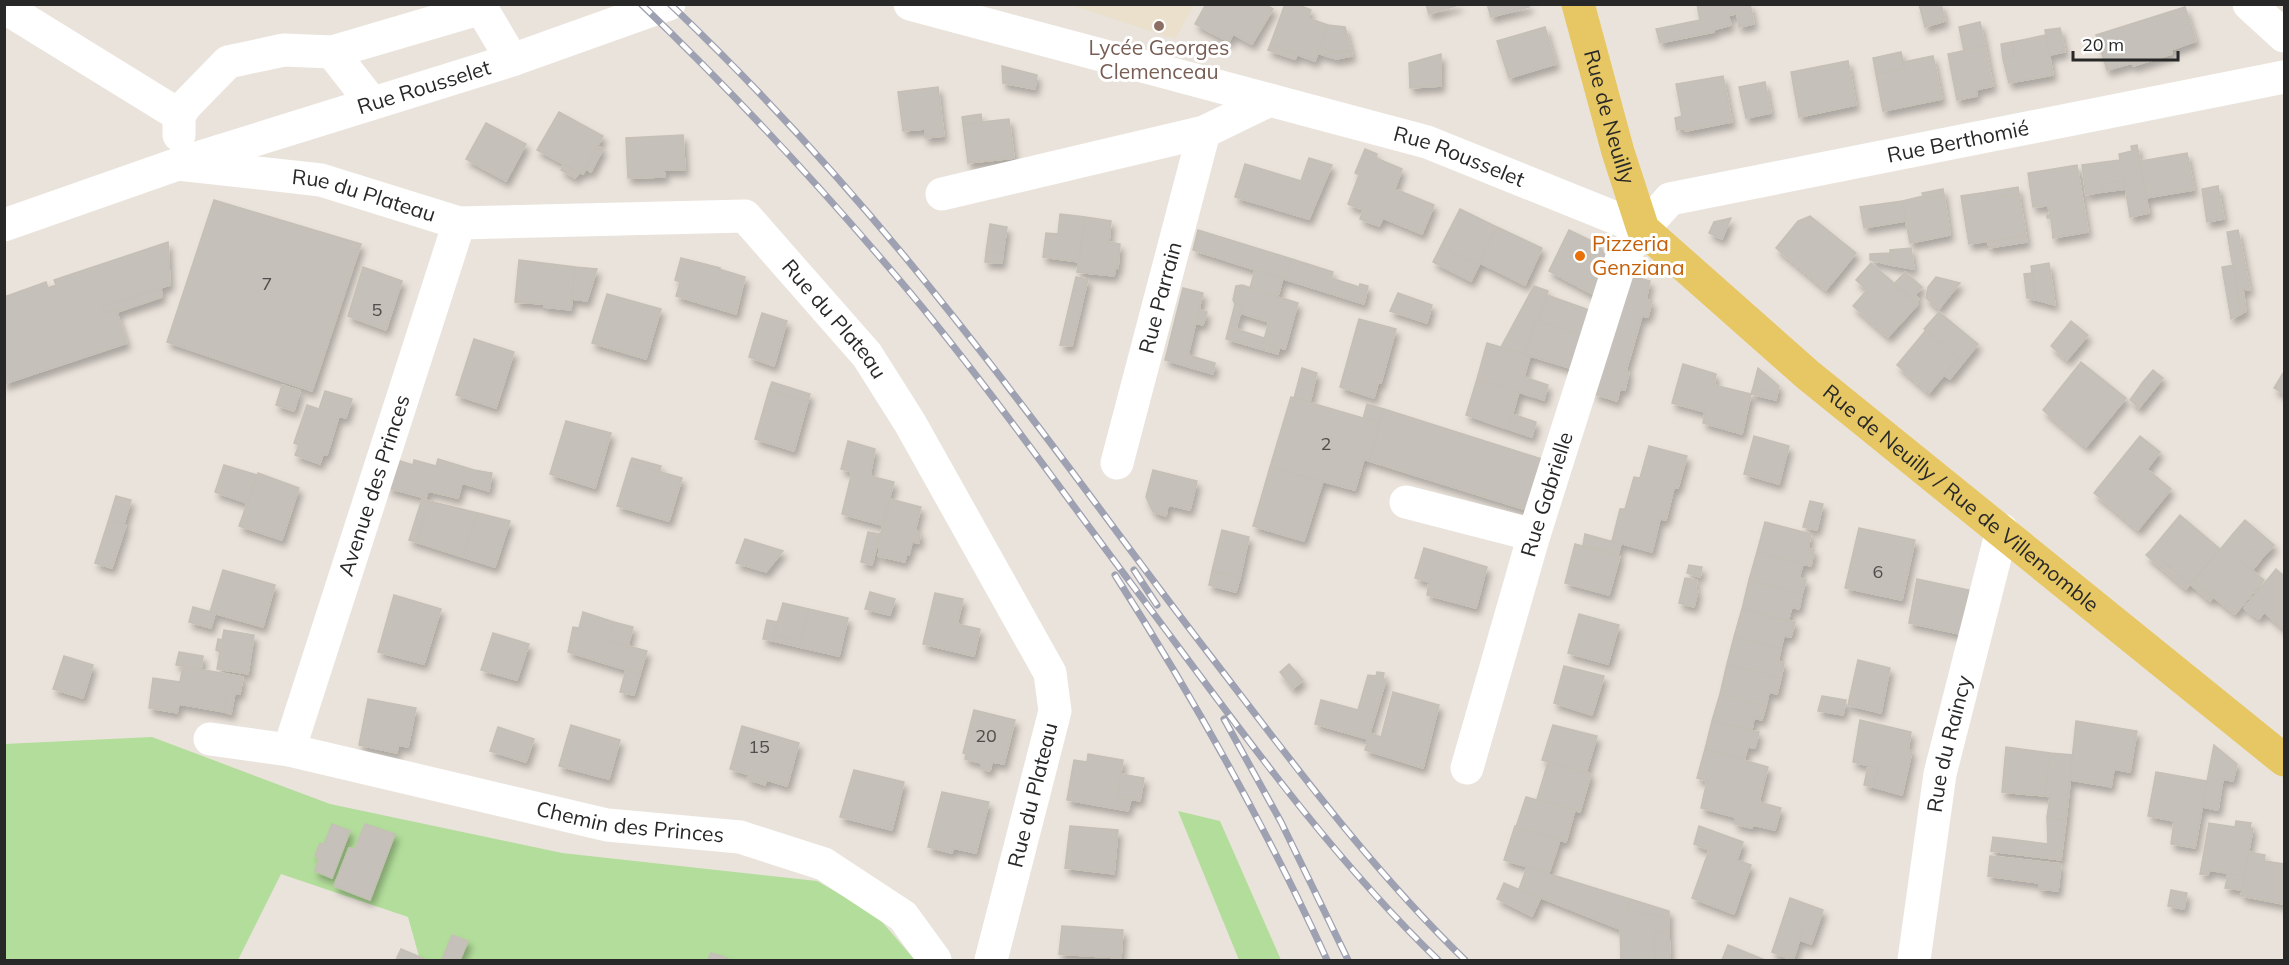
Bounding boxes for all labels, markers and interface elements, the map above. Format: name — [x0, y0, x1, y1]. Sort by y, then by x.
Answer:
marker: Lycée Georges Clemenceau — [1152, 19, 1166, 33]
scale bar — [2073, 24, 2178, 62]
text: 20 m — [2082, 33, 2124, 56]
place label: Lycée Georges Clemenceau — [1089, 34, 1229, 84]
street label: Rue de Neuilly — [1579, 46, 1641, 187]
street label: Rue Rousselet — [354, 54, 493, 119]
street label: Rue Berthomié — [1885, 114, 2031, 168]
street label: Rue Rousselet — [1391, 120, 1529, 192]
street label: Rue du Plateau — [291, 163, 439, 227]
place label: Pizzeria Genziana — [1592, 230, 1684, 280]
street label: Rue Parrain — [1132, 239, 1187, 356]
marker: Pizzeria Genziana — [1573, 249, 1587, 263]
street label: Rue du Plateau — [777, 254, 893, 383]
house number: 7 — [262, 272, 272, 295]
house number: 5 — [372, 298, 383, 321]
street label: Rue de Neuilly / Rue de Villemomble — [1818, 378, 2105, 617]
street label: Avenue des Princes — [332, 391, 415, 579]
street label: Rue Gabrielle — [1514, 428, 1578, 560]
house number: 2 — [1321, 432, 1331, 455]
house number: 6 — [1873, 560, 1883, 583]
street label: Rue du Raincy — [1921, 673, 1977, 814]
street label: Rue du Plateau — [1001, 720, 1063, 870]
house number: 20 — [975, 724, 997, 747]
house number: 15 — [748, 735, 770, 758]
street label: Chemin des Princes — [534, 795, 725, 848]

